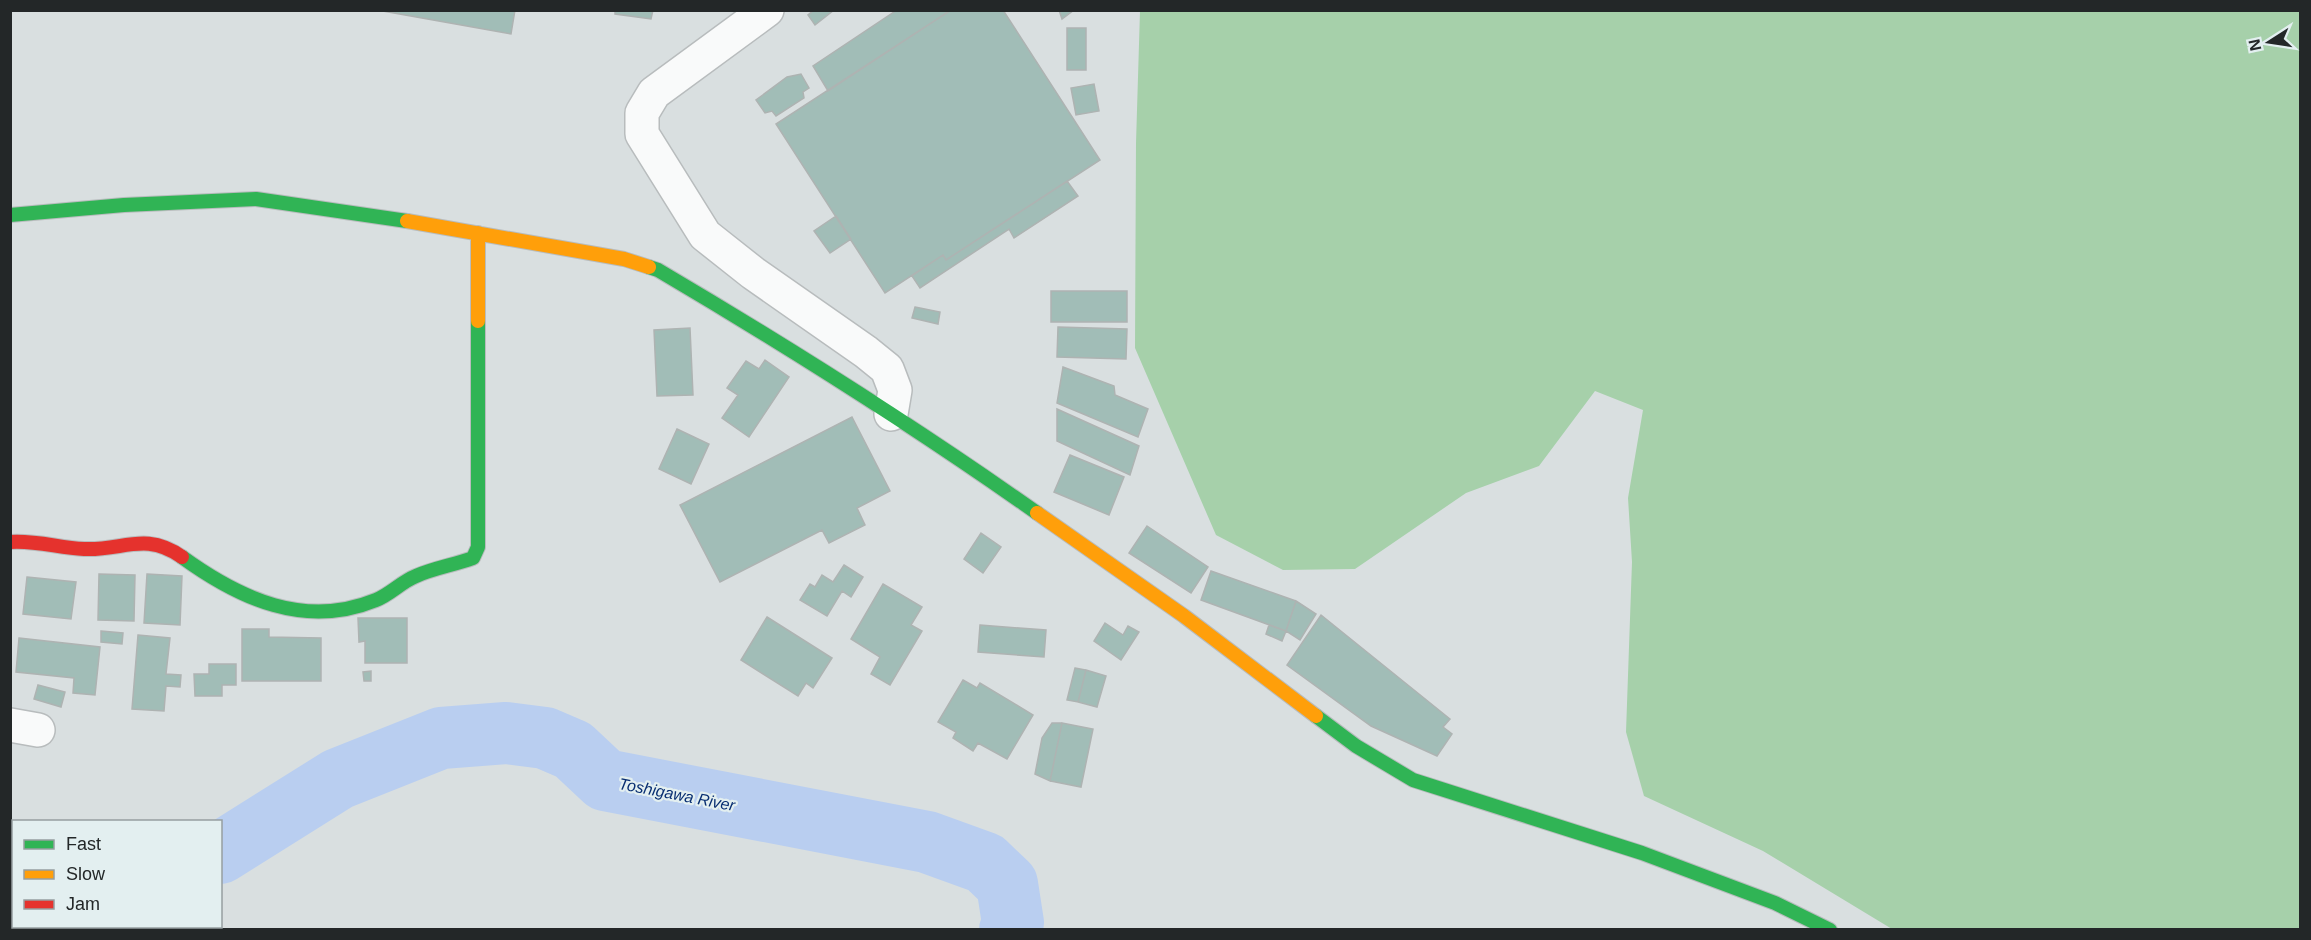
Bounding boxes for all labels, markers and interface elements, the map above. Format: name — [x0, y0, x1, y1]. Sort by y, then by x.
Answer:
north arrow — [2239, 12, 2299, 72]
text: N — [2245, 38, 2264, 52]
water label: Toshigawa River — [618, 775, 737, 814]
legend — [12, 820, 222, 928]
text: Fast — [66, 834, 101, 854]
text: Slow — [66, 864, 106, 884]
text: Jam — [66, 894, 100, 914]

